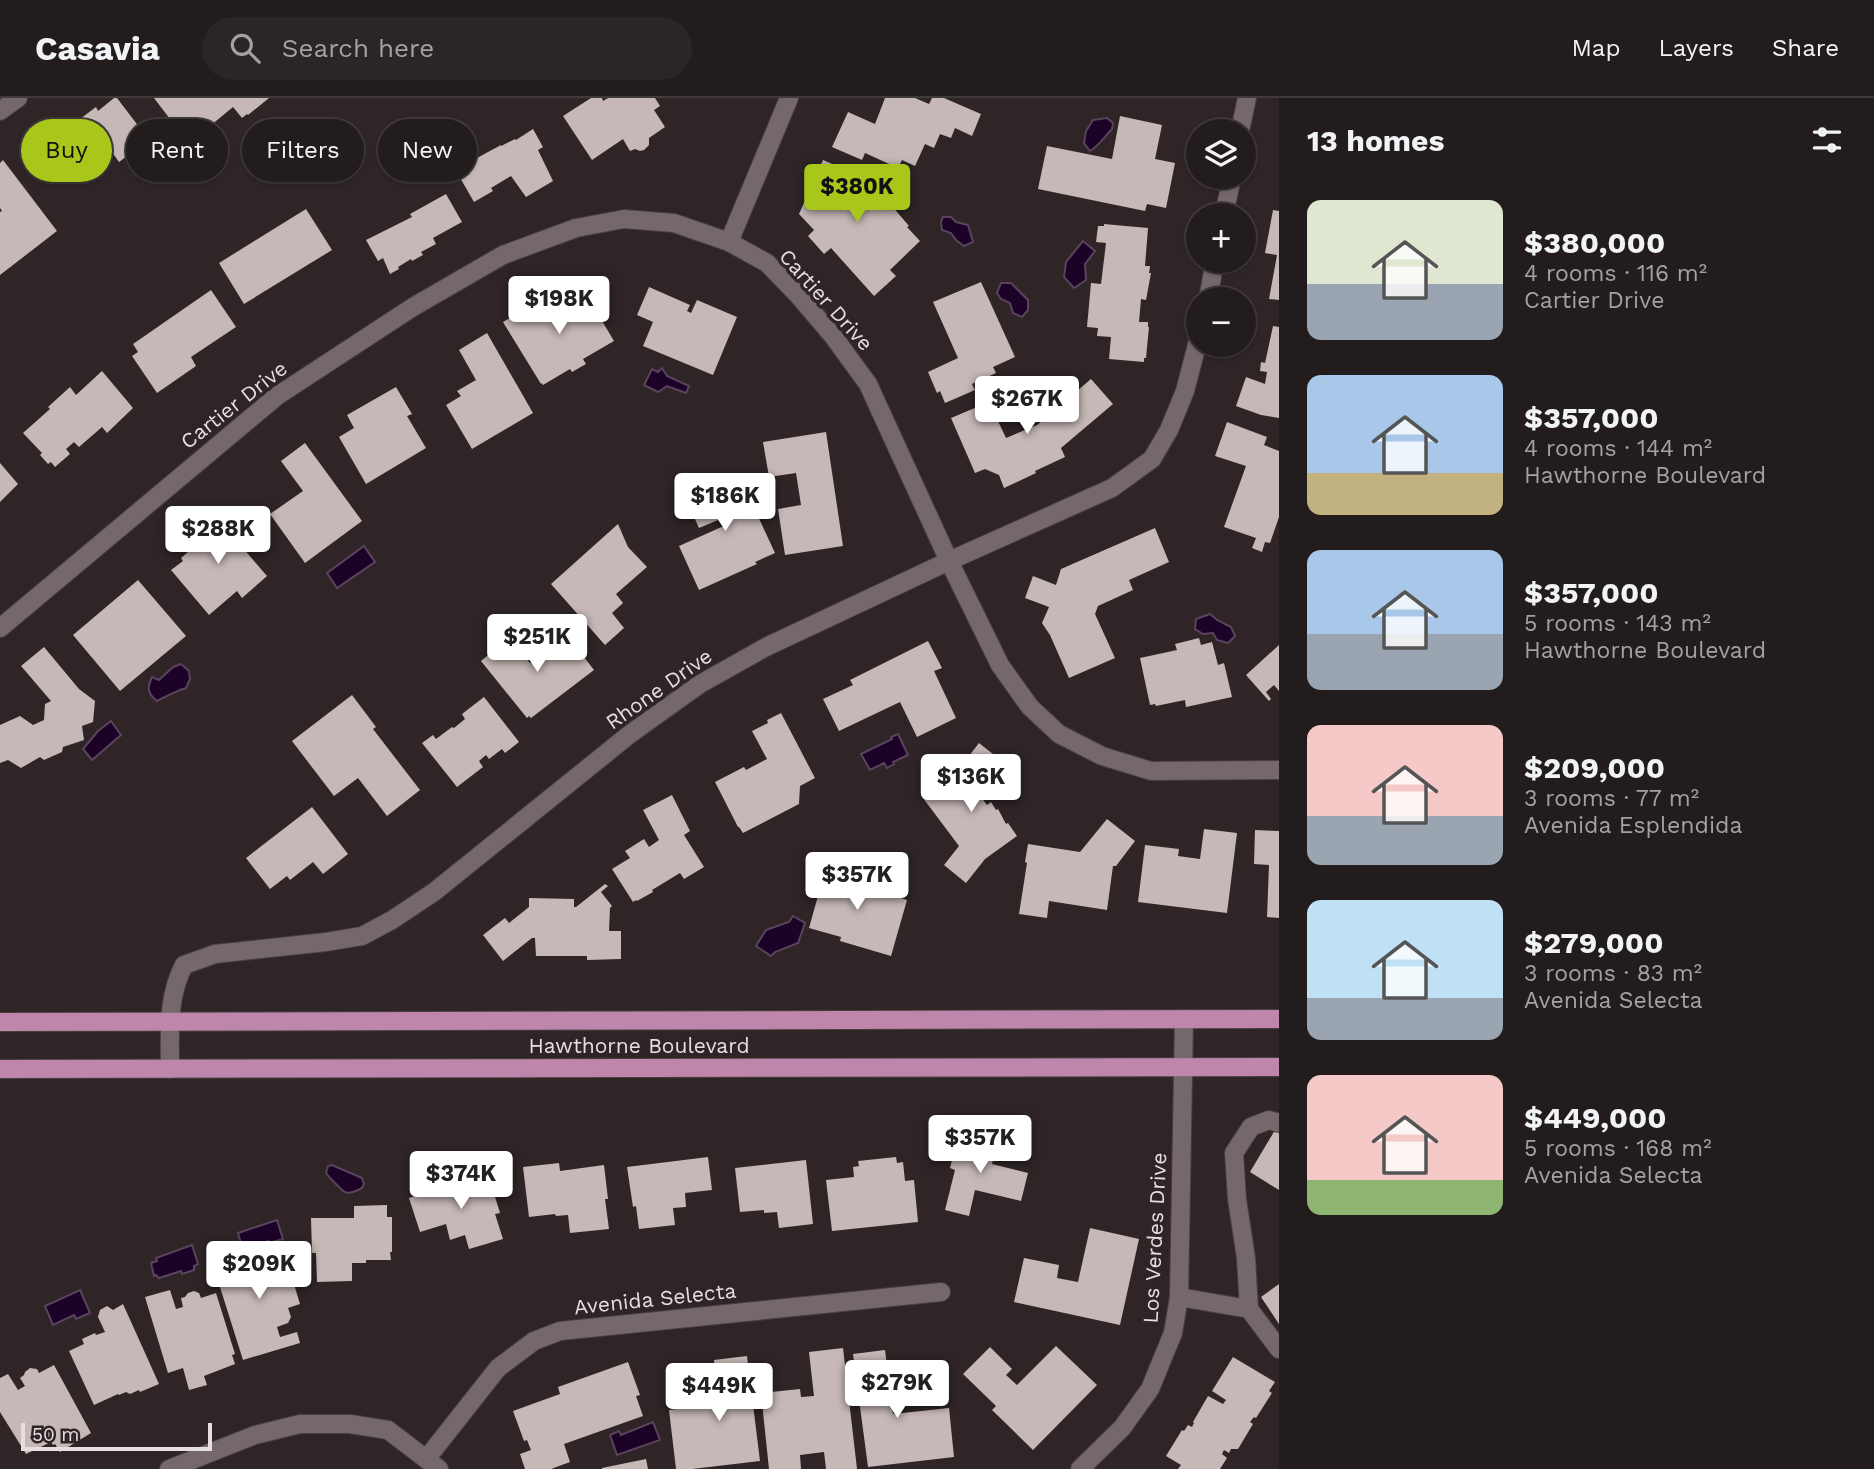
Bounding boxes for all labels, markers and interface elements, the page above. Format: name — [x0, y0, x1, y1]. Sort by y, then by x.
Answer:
search box — [202, 17, 692, 80]
text: Casavia — [35, 29, 160, 68]
icon: search — [226, 29, 264, 67]
text: Search here — [282, 33, 434, 63]
text: Map — [1572, 34, 1620, 62]
text: Layers — [1658, 34, 1734, 62]
text: Share — [1772, 34, 1839, 62]
chip: Buy — [21, 119, 112, 182]
chip: Rent — [126, 119, 228, 182]
chip: Filters — [242, 119, 364, 182]
chip: New — [378, 119, 477, 182]
map controls — [1186, 119, 1256, 357]
button: layers — [1186, 119, 1256, 189]
icon: filters — [1808, 121, 1846, 159]
text: 13 homes — [1307, 123, 1444, 158]
pin: $380K — [808, 164, 906, 224]
text: $380K — [820, 173, 894, 200]
button: + — [1186, 203, 1256, 273]
text: $380,000 — [1524, 225, 1665, 260]
icon: home — [1363, 228, 1447, 312]
street label: Cartier Drive — [774, 244, 879, 356]
text: 4 rooms · 116 m² — [1524, 260, 1707, 287]
pin: $198K — [510, 276, 608, 336]
text: $198K — [524, 285, 594, 312]
button: − — [1186, 287, 1256, 357]
text: Cartier Drive — [1524, 287, 1664, 314]
street label: Cartier Drive — [175, 355, 292, 454]
pin: $267K — [978, 376, 1076, 436]
text: $267K — [991, 385, 1063, 412]
text: $357,000 — [1524, 400, 1659, 435]
icon: home — [1363, 403, 1447, 487]
text: 4 rooms · 144 m² — [1524, 435, 1712, 462]
text: Hawthorne Boulevard — [1524, 462, 1766, 489]
pin: $186K — [676, 474, 774, 533]
text: $186K — [690, 482, 760, 509]
pin: $288K — [169, 506, 267, 566]
text: $288K — [181, 515, 255, 542]
text: $357,000 — [1524, 575, 1659, 610]
icon: home — [1363, 578, 1447, 662]
text: 5 rooms · 143 m² — [1524, 610, 1711, 637]
pin: $251K — [488, 614, 586, 674]
text: $251K — [503, 623, 571, 650]
text: Hawthorne Boulevard — [1524, 637, 1766, 664]
street label: Rhone Drive — [601, 643, 717, 734]
text: $209,000 — [1524, 750, 1665, 785]
icon: home — [1363, 753, 1447, 837]
pin: $136K — [922, 754, 1020, 814]
text: $136K — [937, 763, 1005, 790]
text: 3 rooms · 77 m² — [1524, 785, 1699, 812]
text: Avenida Esplendida — [1524, 812, 1743, 839]
pin: $357K — [808, 852, 906, 912]
text: $357K — [821, 861, 893, 888]
text: $279,000 — [1524, 925, 1664, 960]
icon: home — [1363, 928, 1447, 1012]
text: 3 rooms · 83 m² — [1524, 960, 1702, 987]
text: Avenida Selecta — [1524, 987, 1703, 1014]
street label: Hawthorne Boulevard — [528, 1033, 750, 1058]
text: $449,000 — [1524, 1100, 1667, 1135]
icon: home — [1363, 1103, 1447, 1187]
pin: $357K — [931, 1116, 1029, 1175]
text: $357K — [944, 1124, 1016, 1151]
text: 5 rooms · 168 m² — [1524, 1135, 1712, 1162]
pin: $374K — [412, 1152, 510, 1211]
street label: Los Verdes Drive — [1138, 1152, 1171, 1324]
text: $374K — [426, 1160, 496, 1187]
text: Avenida Selecta — [1524, 1162, 1703, 1189]
pin: $209K — [210, 1242, 308, 1301]
text: $209K — [222, 1250, 296, 1277]
street label: Avenida Selecta — [573, 1278, 737, 1319]
pin: $279K — [848, 1360, 946, 1420]
pin: $449K — [670, 1364, 768, 1423]
text: $279K — [861, 1369, 933, 1396]
text: $449K — [682, 1372, 756, 1399]
scale bar — [21, 1420, 212, 1452]
text: 50 m — [32, 1423, 79, 1446]

